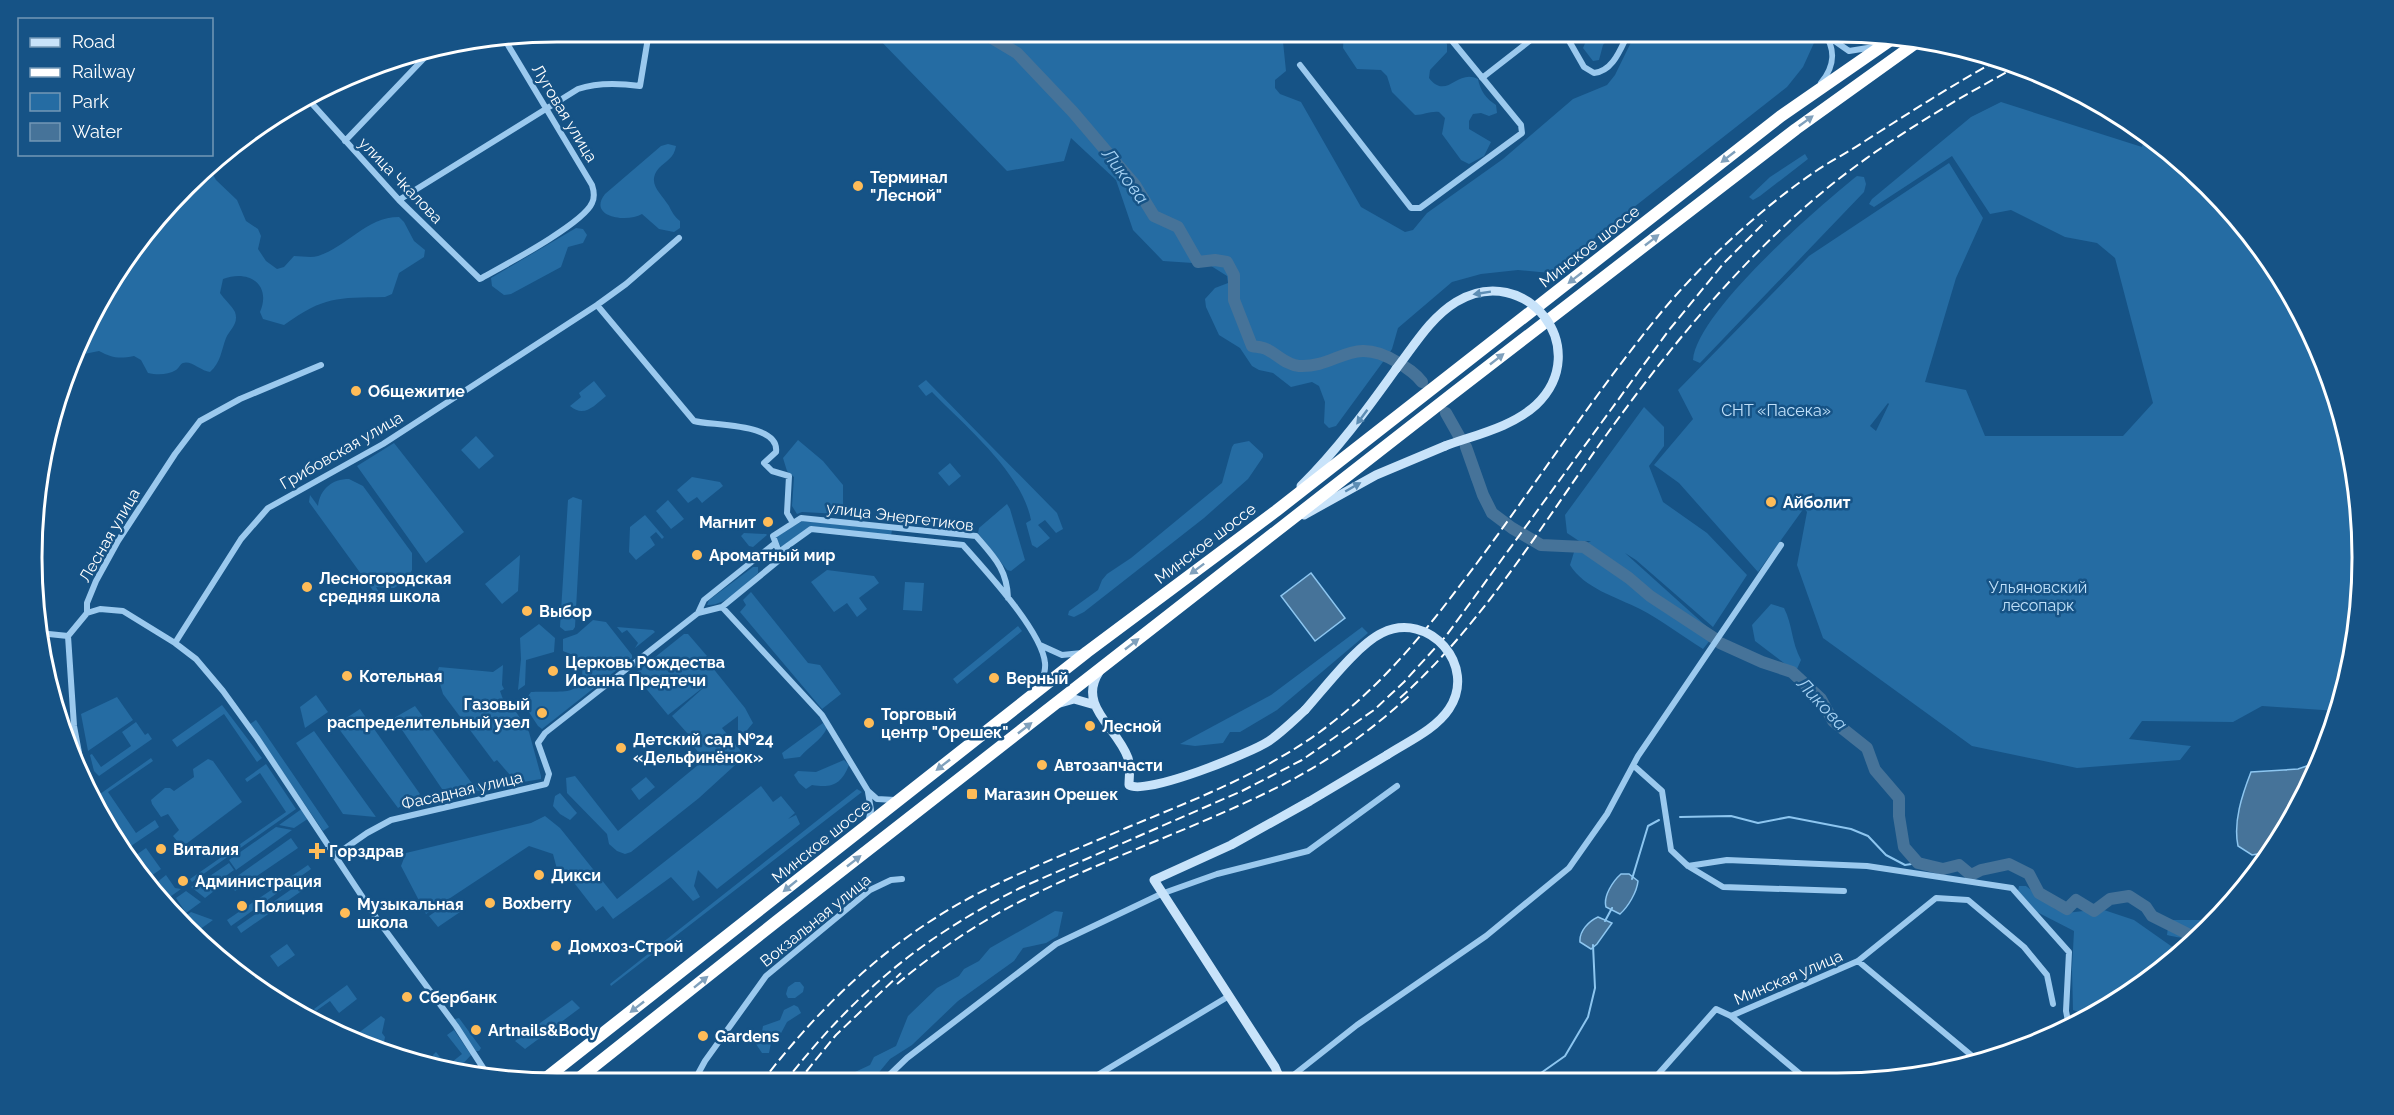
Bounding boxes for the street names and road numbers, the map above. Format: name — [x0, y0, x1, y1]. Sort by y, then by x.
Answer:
street label: Луговая улица — [528, 61, 601, 166]
street label: улица Чкалова — [355, 133, 447, 227]
street label: Минское шоссе — [1536, 201, 1643, 291]
street label: Грибовская улица — [277, 408, 406, 493]
street label: Лесная улица — [75, 485, 144, 585]
street label: улица Энергетиков — [825, 498, 975, 535]
street label: Минское шоссе — [1151, 499, 1260, 588]
street label: Фасадная улица — [400, 767, 524, 814]
street label: Минское шоссе — [768, 796, 875, 887]
street label: Вокзальная улица — [756, 870, 874, 971]
street label: Минская улица — [1731, 946, 1845, 1009]

